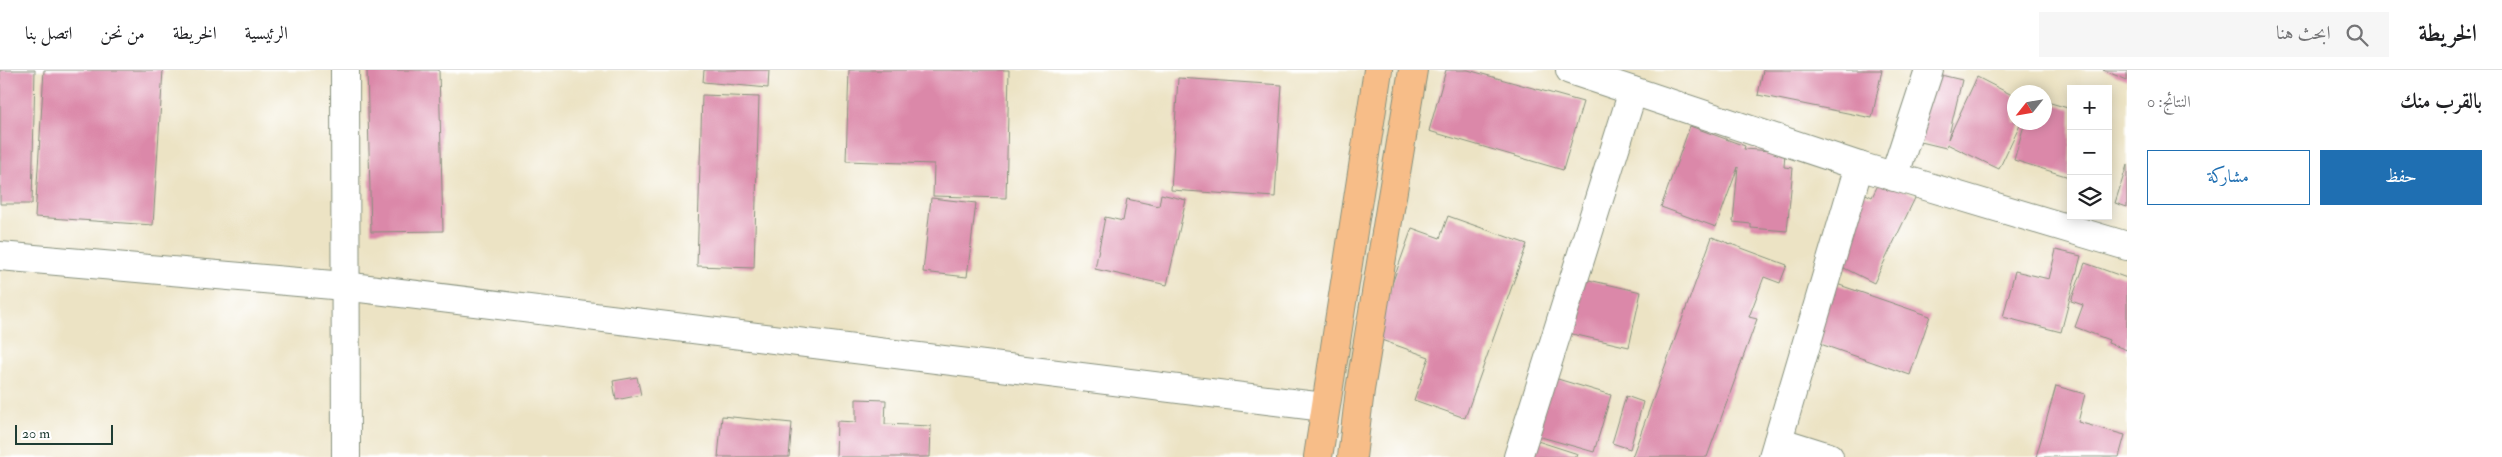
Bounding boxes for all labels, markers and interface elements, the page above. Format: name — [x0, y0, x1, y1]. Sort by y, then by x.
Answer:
search box — [2039, 12, 2389, 57]
text: الخريطة — [2419, 18, 2477, 49]
text: ابحث هنا — [2276, 21, 2331, 45]
icon: search — [2343, 21, 2371, 49]
text: اتصل بنا — [25, 22, 72, 45]
text: من نحن — [100, 22, 145, 45]
text: الخريطة — [173, 22, 217, 45]
text: الرئيسية — [245, 22, 288, 45]
north arrow — [2007, 85, 2052, 130]
map controls — [2067, 85, 2112, 220]
button: + — [2067, 85, 2112, 130]
text: بالقرب منك — [2400, 88, 2482, 115]
text: النتائج: 0 — [2147, 92, 2191, 112]
button: − — [2067, 130, 2112, 175]
button: مشاركة — [2147, 150, 2310, 205]
button: حفظ — [2320, 150, 2482, 205]
button: layers — [2067, 175, 2112, 220]
scale bar — [15, 422, 112, 445]
text: 20 m — [22, 425, 50, 442]

